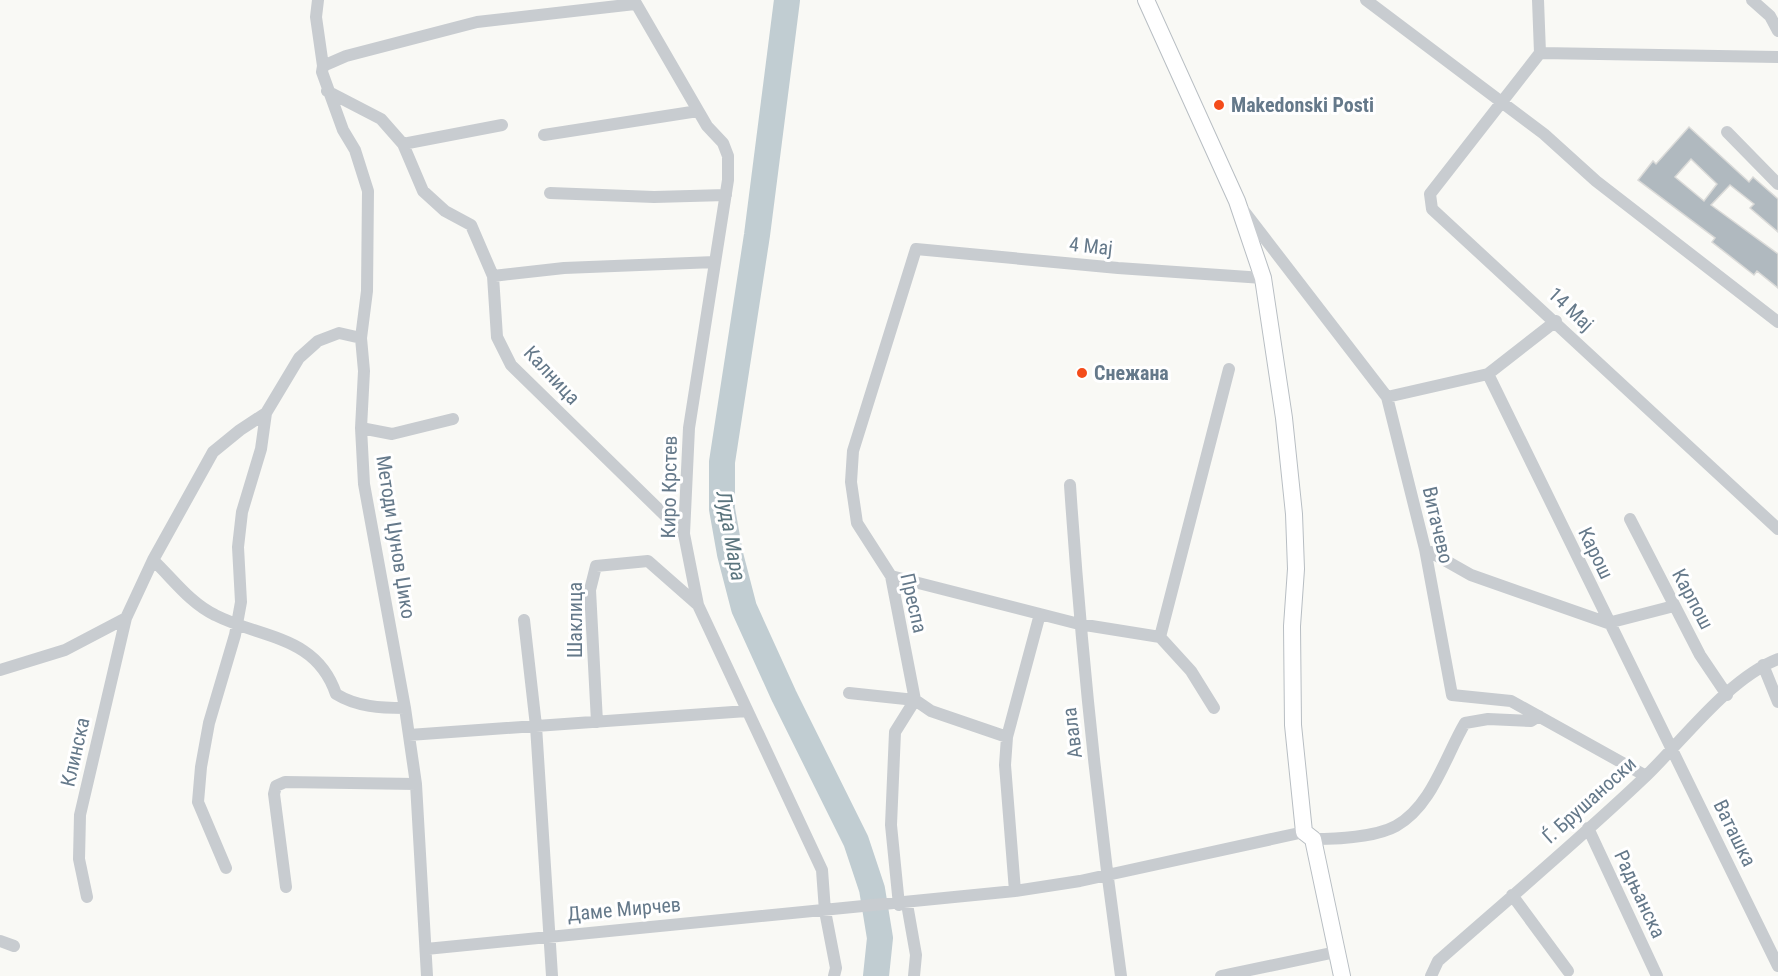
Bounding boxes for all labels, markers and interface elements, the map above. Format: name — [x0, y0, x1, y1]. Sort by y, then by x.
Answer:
place label: Makedonski Posti — [1231, 93, 1374, 117]
marker: Makedonski Posti — [1212, 98, 1226, 112]
street label: 4 Мај — [1068, 232, 1114, 260]
street label: 14 Мај — [1543, 282, 1599, 336]
street label: Калница — [519, 341, 585, 409]
place label: Снежана — [1094, 361, 1169, 385]
marker: Снежана — [1075, 366, 1089, 380]
street label: Киро Крстев — [656, 435, 682, 539]
street label: Методи Џунов Џико — [371, 454, 421, 620]
street label: Витачево — [1418, 484, 1458, 566]
water label: Луда Мара — [711, 488, 751, 583]
street label: Карош — [1573, 523, 1619, 583]
street label: Карпош — [1667, 565, 1719, 633]
street label: Преспа — [895, 571, 933, 635]
street label: Шаклица — [563, 582, 587, 658]
street label: Авала — [1057, 706, 1087, 760]
street label: Клинска — [55, 715, 95, 789]
street label: Ѓ. Брушаноски — [1537, 752, 1641, 848]
street label: Ваташка — [1709, 796, 1761, 870]
street label: Радњанска — [1609, 846, 1671, 942]
street label: Даме Мирчев — [566, 892, 682, 926]

